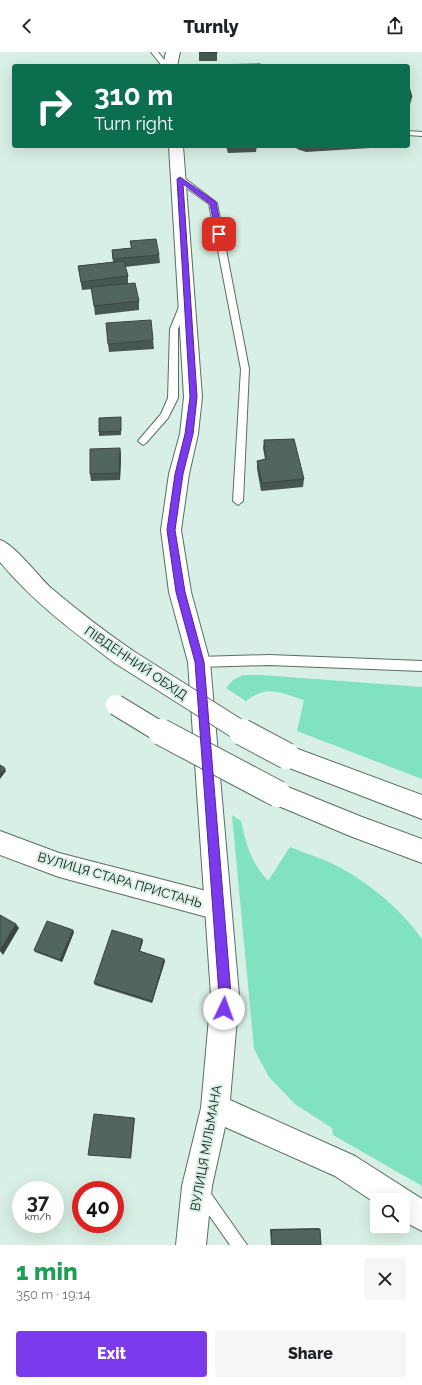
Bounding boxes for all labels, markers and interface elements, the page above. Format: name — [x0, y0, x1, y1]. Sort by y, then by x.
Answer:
icon: back — [16, 15, 38, 37]
icon: share — [384, 15, 406, 37]
text: Turnly — [183, 16, 239, 37]
text: 310 m — [94, 79, 173, 112]
icon: right — [28, 80, 80, 132]
text: Turn right — [94, 113, 173, 134]
pin — [202, 217, 236, 251]
icon: arrive — [208, 223, 230, 245]
street label: ПІВДЕННИЙ ОБХІД — [82, 623, 190, 703]
street label: ВУЛИЦЯ СТАРА ПРИСТАНЬ — [36, 849, 204, 911]
position arrow — [203, 988, 245, 1030]
street label: ВУЛИЦЯ МІЛЬМАНА — [188, 1084, 225, 1212]
speed limit sign: 40 — [72, 1181, 124, 1233]
text: 37 — [27, 1190, 49, 1214]
map controls — [370, 1193, 410, 1233]
button: search — [370, 1193, 410, 1233]
text: km/h — [25, 1211, 51, 1222]
text: 1 min — [16, 1257, 78, 1286]
button: close — [364, 1258, 406, 1300]
text: 350 m · 19:14 — [16, 1287, 91, 1302]
button: Exit — [16, 1331, 207, 1377]
button: Share — [215, 1331, 406, 1377]

